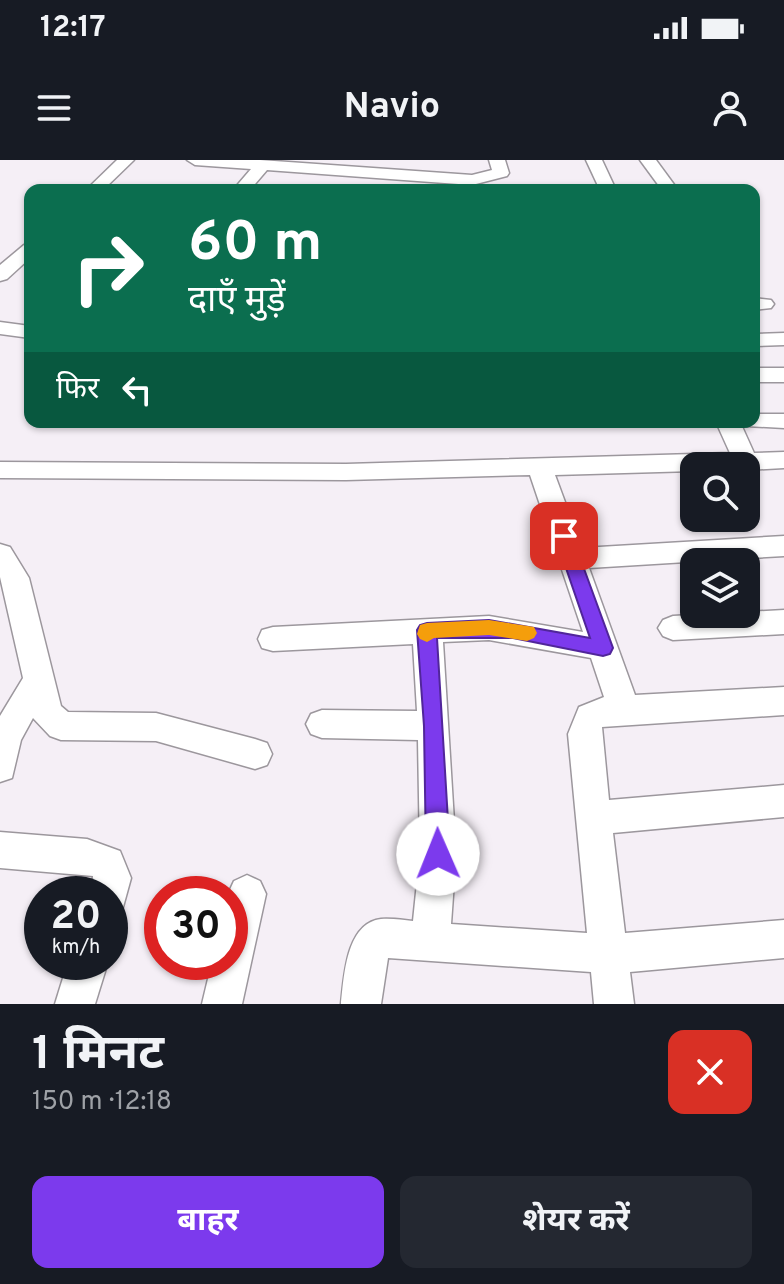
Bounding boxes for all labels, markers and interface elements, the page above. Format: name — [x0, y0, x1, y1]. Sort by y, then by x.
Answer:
text: 12:17 — [40, 10, 106, 47]
text: Navio — [344, 85, 440, 131]
icon: menu — [32, 86, 76, 130]
icon: person — [708, 86, 752, 130]
text: 60 m — [188, 210, 322, 280]
icon: right — [56, 216, 160, 320]
text: दाएँ मुड़ें — [188, 279, 286, 325]
icon: left — [115, 368, 159, 412]
text: फिर — [56, 372, 99, 409]
map controls — [680, 452, 760, 628]
button: search — [680, 452, 760, 532]
pin — [530, 502, 598, 570]
icon: arrive — [542, 514, 586, 558]
button: layers — [680, 548, 760, 628]
position arrow — [396, 812, 480, 896]
speed limit sign: 30 — [144, 876, 248, 980]
text: 20 — [51, 893, 101, 943]
text: km/h — [52, 935, 100, 961]
text: 1 मिनट — [32, 1026, 164, 1086]
button: close — [668, 1030, 752, 1114]
text: 150 m · 12:18 — [32, 1086, 172, 1119]
button: बाहर — [32, 1176, 384, 1268]
button: शेयर करें — [400, 1176, 752, 1268]

